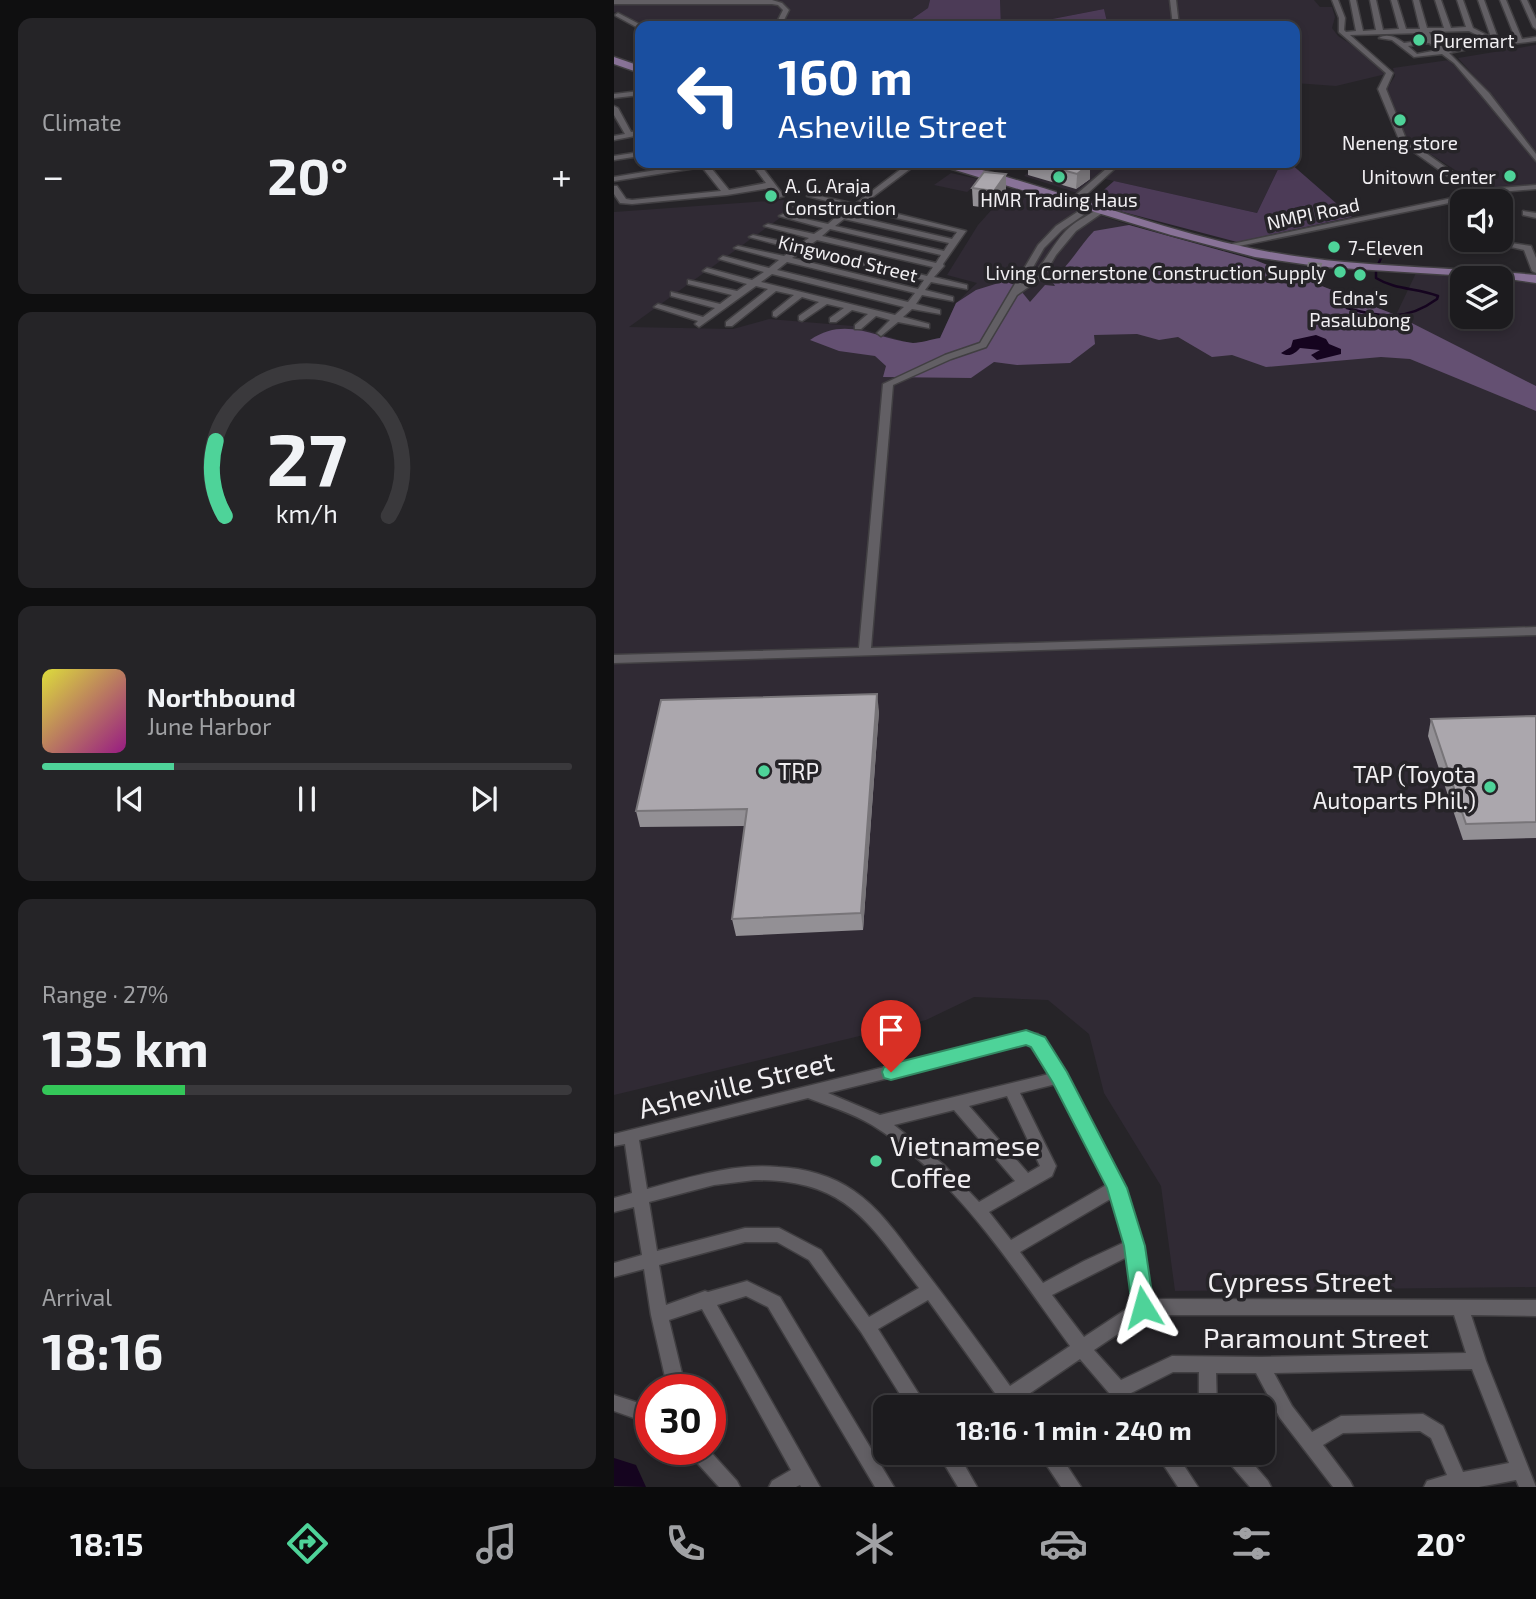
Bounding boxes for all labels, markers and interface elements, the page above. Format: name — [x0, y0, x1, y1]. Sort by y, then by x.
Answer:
place label: Puremart — [1433, 29, 1515, 52]
marker: Puremart — [1411, 32, 1427, 48]
text: 160 m — [778, 46, 913, 105]
icon: left — [663, 49, 754, 140]
text: Asheville Street — [778, 106, 1007, 144]
text: Climate — [42, 108, 122, 136]
marker: Neneng store — [1392, 112, 1408, 128]
place label: Neneng store — [1342, 131, 1458, 154]
text: 20° — [267, 143, 348, 205]
text: − — [42, 152, 64, 198]
text: + — [551, 152, 572, 198]
place label: Unitown Center — [1362, 165, 1496, 188]
marker: Unitown Center — [1502, 168, 1518, 184]
marker: HMR Trading Haus — [1051, 169, 1067, 185]
place label: A. G. Araja Construction — [785, 174, 896, 219]
marker: A. G. Araja Construction — [763, 188, 779, 204]
place label: HMR Trading Haus — [980, 188, 1138, 211]
map controls — [1450, 189, 1513, 329]
button: sound — [1450, 189, 1513, 252]
street label: NMPI Road — [1265, 192, 1361, 234]
street label: Kingwood Street — [776, 230, 920, 286]
place label: 7-Eleven — [1348, 236, 1424, 259]
marker: 7-Eleven — [1326, 239, 1342, 255]
place label: Living Cornerstone Construction Supply — [985, 261, 1326, 284]
marker: Living Cornerstone Construction Supply — [1332, 264, 1348, 280]
button: layers — [1450, 266, 1513, 329]
marker: Edna's Pasalubong — [1352, 267, 1368, 283]
place label: Edna's Pasalubong — [1309, 286, 1411, 331]
text: 27 — [267, 413, 347, 501]
text: km/h — [276, 497, 338, 527]
text: Northbound — [147, 681, 296, 712]
text: June Harbor — [147, 712, 271, 740]
place label: TRP — [778, 757, 819, 785]
place label: TAP (Toyota Autoparts Phil.) — [1313, 760, 1476, 814]
marker: TRP — [756, 763, 772, 779]
marker: TAP (Toyota Autoparts Phil.) — [1482, 779, 1498, 795]
icon: previous — [111, 780, 149, 818]
icon: pause — [288, 780, 326, 818]
icon: next — [465, 780, 503, 818]
text: Range · 27% — [42, 980, 168, 1008]
pin — [861, 1000, 921, 1072]
icon: arrive — [872, 1011, 910, 1049]
text: 135 km — [42, 1015, 209, 1077]
street label: Asheville Street — [635, 1043, 837, 1125]
place label: Vietnamese Coffee — [890, 1128, 1040, 1194]
marker: Vietnamese Coffee — [868, 1153, 884, 1169]
street label: Cypress Street — [1207, 1264, 1393, 1298]
position arrow — [1106, 1270, 1180, 1344]
text: Arrival — [42, 1283, 112, 1311]
text: 18:16 — [42, 1318, 163, 1380]
street label: Paramount Street — [1203, 1320, 1429, 1354]
speed limit sign: 30 — [635, 1374, 726, 1465]
text: 18:16 · 1 min · 240 m — [956, 1414, 1192, 1445]
icon: directions — [283, 1519, 332, 1568]
icon: music — [472, 1519, 521, 1568]
icon: phone — [661, 1519, 710, 1568]
icon: climate — [850, 1519, 899, 1568]
icon: car — [1039, 1519, 1088, 1568]
icon: filters — [1227, 1519, 1276, 1568]
text: 18:15 — [70, 1524, 143, 1562]
text: 20° — [1416, 1524, 1466, 1562]

